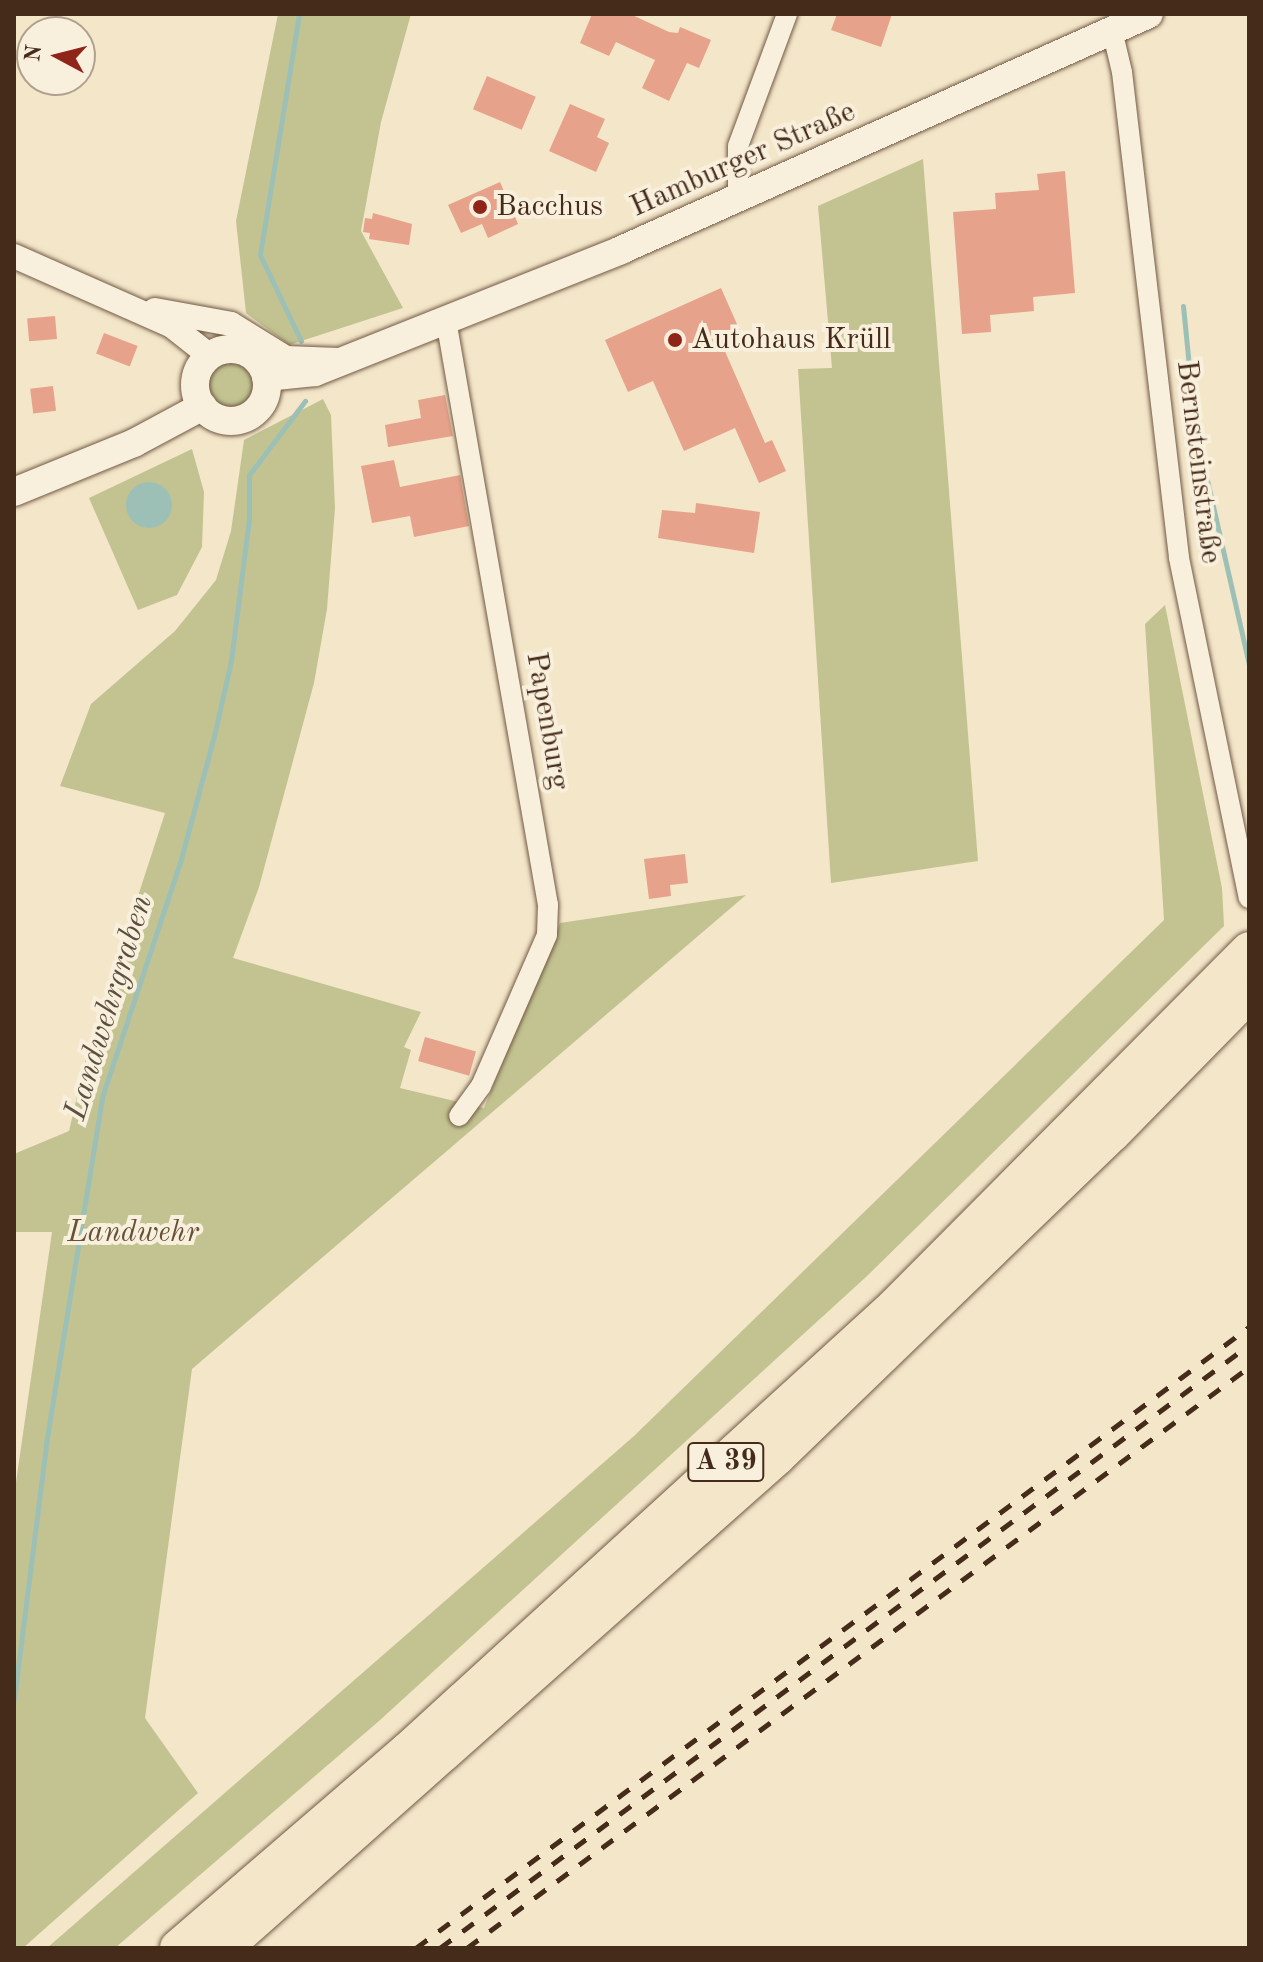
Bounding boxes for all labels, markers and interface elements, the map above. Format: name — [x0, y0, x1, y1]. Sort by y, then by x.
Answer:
north arrow — [16, 16, 96, 96]
text: N — [22, 44, 46, 63]
street label: Hamburger Straße — [625, 94, 861, 226]
place label: Bacchus — [496, 189, 603, 225]
marker: Bacchus — [471, 198, 489, 216]
place label: Autohaus Krüll — [691, 322, 891, 358]
marker: Autohaus Krüll — [666, 331, 684, 349]
street label: Bernsteinstraße — [1168, 358, 1228, 566]
street label: Papenburg — [517, 649, 577, 793]
water label: Landwehrgraben — [58, 891, 162, 1125]
park label: Landwehr — [67, 1215, 199, 1251]
road number: A 39 — [686, 1438, 766, 1486]

